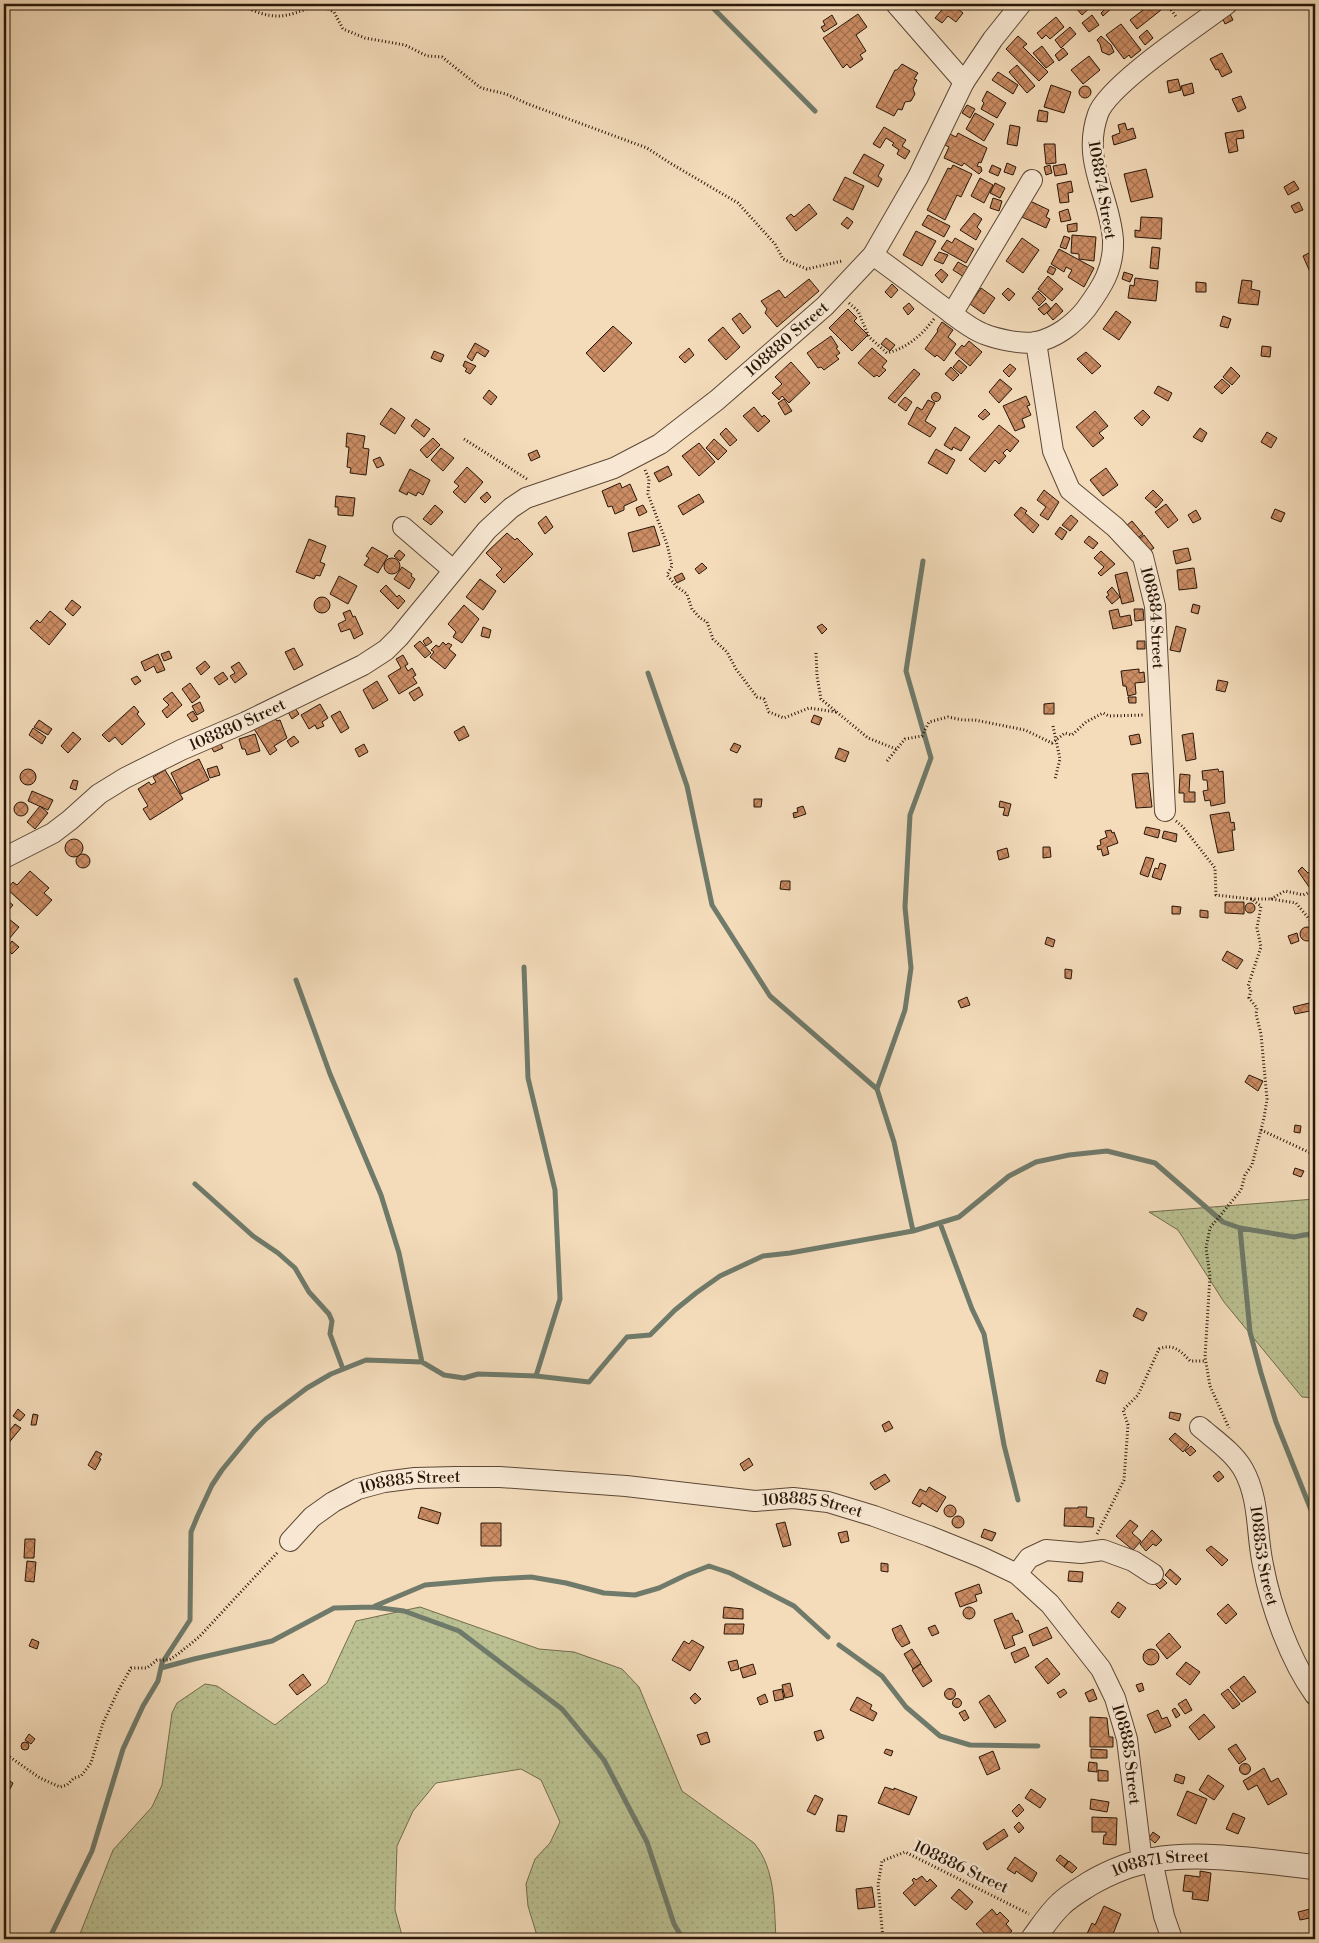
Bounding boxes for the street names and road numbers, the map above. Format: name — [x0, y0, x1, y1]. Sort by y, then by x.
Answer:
street label: 108874 Street — [1083, 139, 1121, 241]
street label: 108880 Street — [741, 297, 833, 381]
street label: 108884 Street — [1136, 565, 1168, 670]
street label: 108880 Street — [186, 694, 289, 755]
street label: 108885 Street — [357, 1467, 461, 1498]
street label: 108885 Street — [761, 1488, 865, 1522]
street label: 108853 Street — [1245, 1504, 1283, 1608]
street label: 108885 Street — [1107, 1702, 1145, 1806]
street label: 108886 Street — [910, 1836, 1012, 1898]
street label: 108871 Street — [1108, 1847, 1210, 1881]

